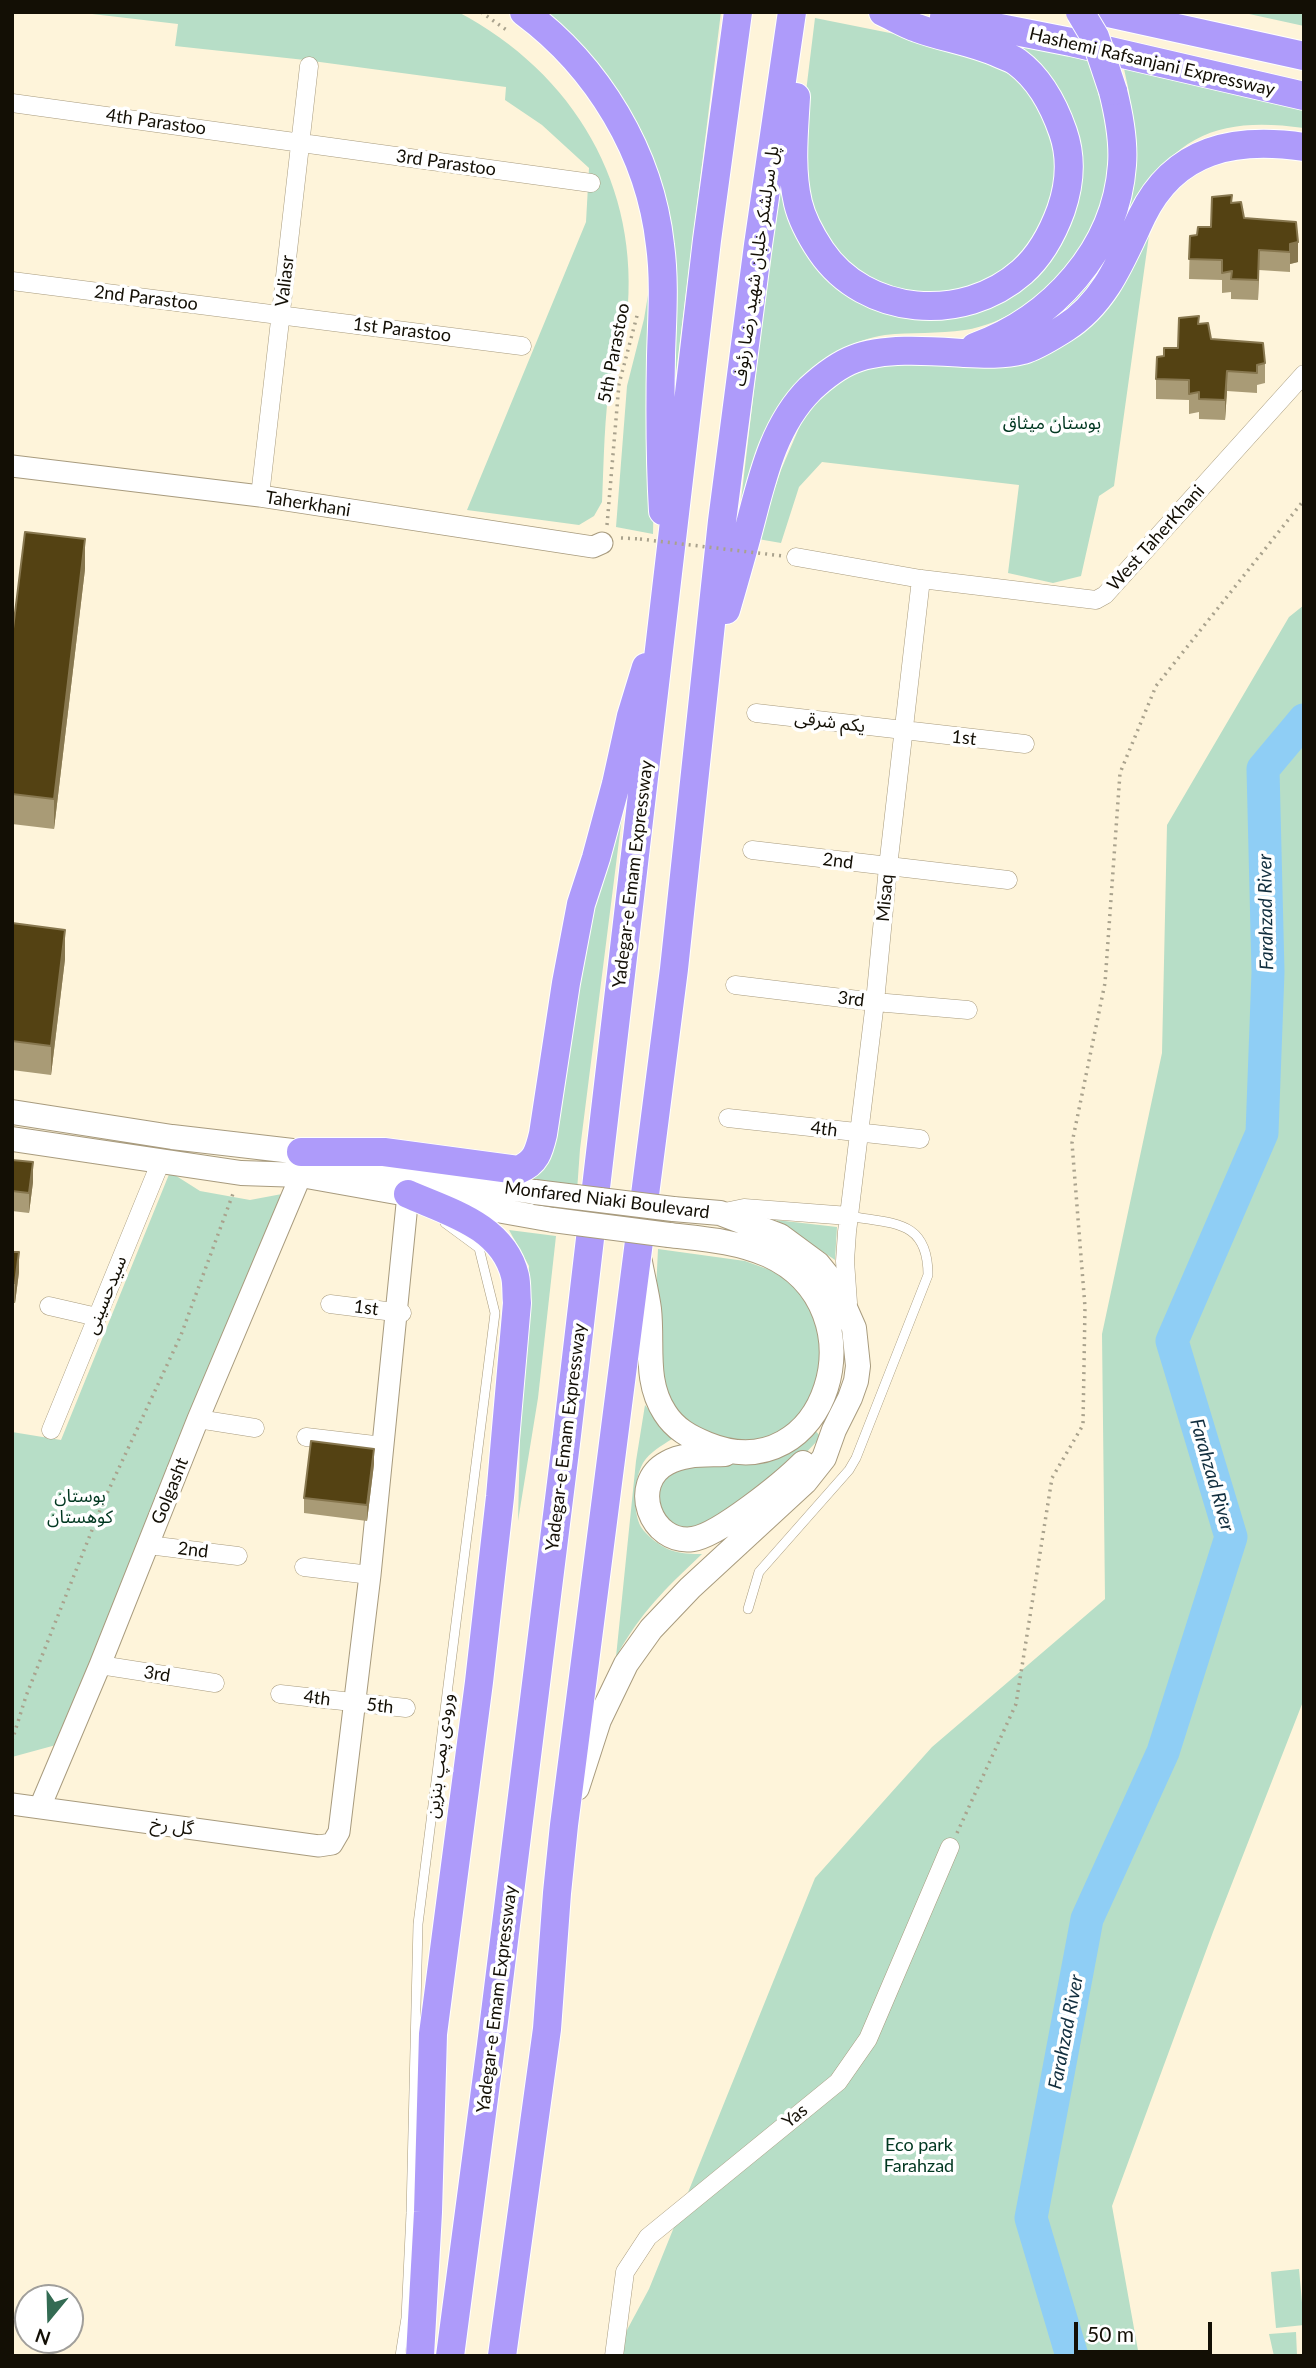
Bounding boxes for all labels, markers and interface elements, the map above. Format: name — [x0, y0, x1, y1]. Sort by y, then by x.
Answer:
street label: Hashemi Rafsanjani Expressway — [1027, 23, 1277, 101]
street label: 4th Parastoo — [104, 104, 208, 140]
street label: پل سرلشکر خلبان شهید رضا رئوف — [728, 144, 784, 388]
street label: 3rd Parastoo — [395, 145, 497, 181]
street label: Valiasr — [271, 254, 299, 308]
street label: 2nd Parastoo — [93, 281, 199, 315]
street label: 5th Parastoo — [594, 301, 634, 405]
street label: 1st Parastoo — [352, 313, 452, 347]
park label: بوستان میثاق — [1003, 412, 1101, 434]
street label: West TaherKhani — [1103, 481, 1209, 595]
street label: Taherkhani — [264, 487, 352, 521]
street label: یکم شرقی — [793, 707, 867, 737]
street label: 1st — [951, 726, 977, 750]
street label: Yadegar-e Emam Expressway — [608, 759, 658, 989]
street label: 2nd — [822, 848, 854, 874]
water label: Farahzad River — [1254, 854, 1278, 970]
street label: Misaq — [872, 873, 898, 923]
street label: 3rd — [836, 987, 866, 1011]
street label: 4th — [809, 1117, 839, 1141]
street label: Monfared Niaki Boulevard — [503, 1177, 711, 1223]
street label: سیدحسینی — [81, 1253, 131, 1337]
street label: 1st — [352, 1296, 380, 1320]
street label: Yadegar-e Emam Expressway — [541, 1322, 591, 1552]
water label: Farahzad River — [1185, 1416, 1239, 1534]
street label: Golgasht — [147, 1455, 193, 1527]
park label: بوستان کوهستان — [47, 1485, 113, 1528]
street label: 2nd — [177, 1537, 209, 1563]
street label: 3rd — [142, 1661, 172, 1687]
street label: 4th — [302, 1686, 332, 1710]
street label: ورودی پمپ بنزین — [422, 1692, 458, 1820]
street label: 5th — [365, 1694, 395, 1718]
street label: گل رخ — [149, 1812, 195, 1840]
street label: Yadegar-e Emam Expressway — [472, 1884, 522, 2114]
water label: Farahzad River — [1044, 1973, 1088, 2091]
street label: Yas — [778, 2099, 812, 2133]
park label: Eco park Farahzad — [884, 2134, 954, 2176]
north arrow — [14, 2284, 84, 2354]
scale bar — [1078, 2308, 1216, 2352]
text: 50 m — [1087, 2321, 1134, 2346]
text: N — [32, 2324, 53, 2351]

